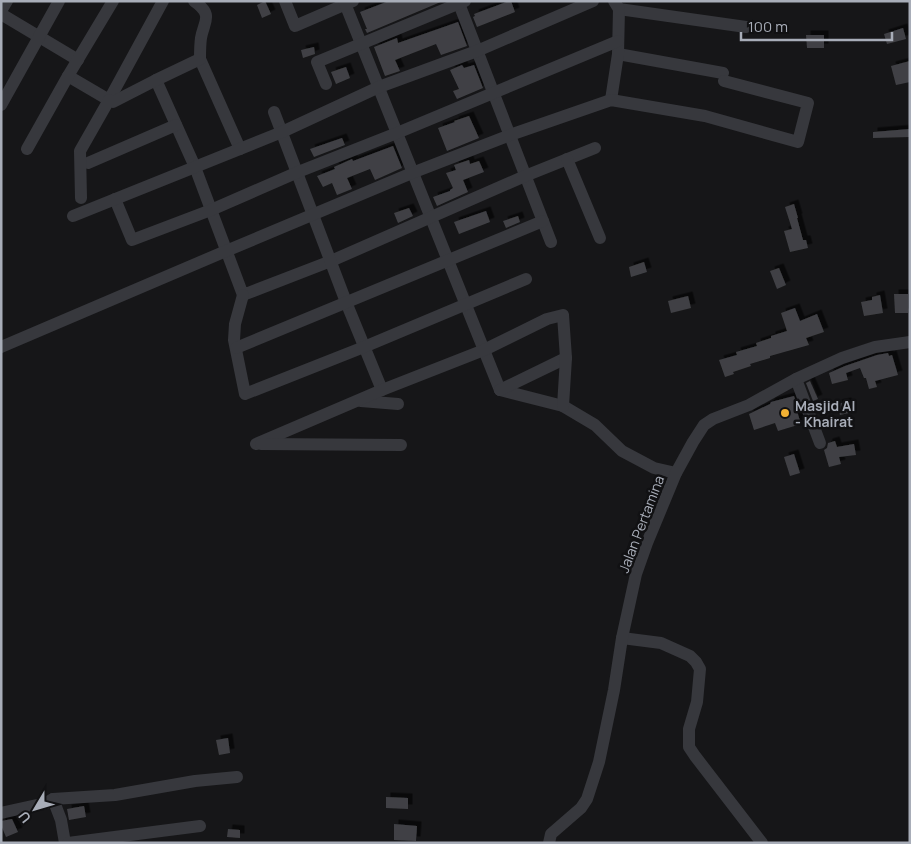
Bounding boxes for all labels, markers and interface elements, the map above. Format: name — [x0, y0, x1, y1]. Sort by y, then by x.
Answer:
scale bar — [741, 10, 892, 42]
text: 100 m — [748, 16, 788, 37]
place label: Masjid Al - Khairat — [795, 396, 855, 431]
marker: Masjid Al - Khairat — [779, 407, 791, 419]
street label: Jalan Pertamina — [614, 473, 668, 575]
north arrow — [10, 784, 60, 834]
text: U — [14, 807, 35, 827]

